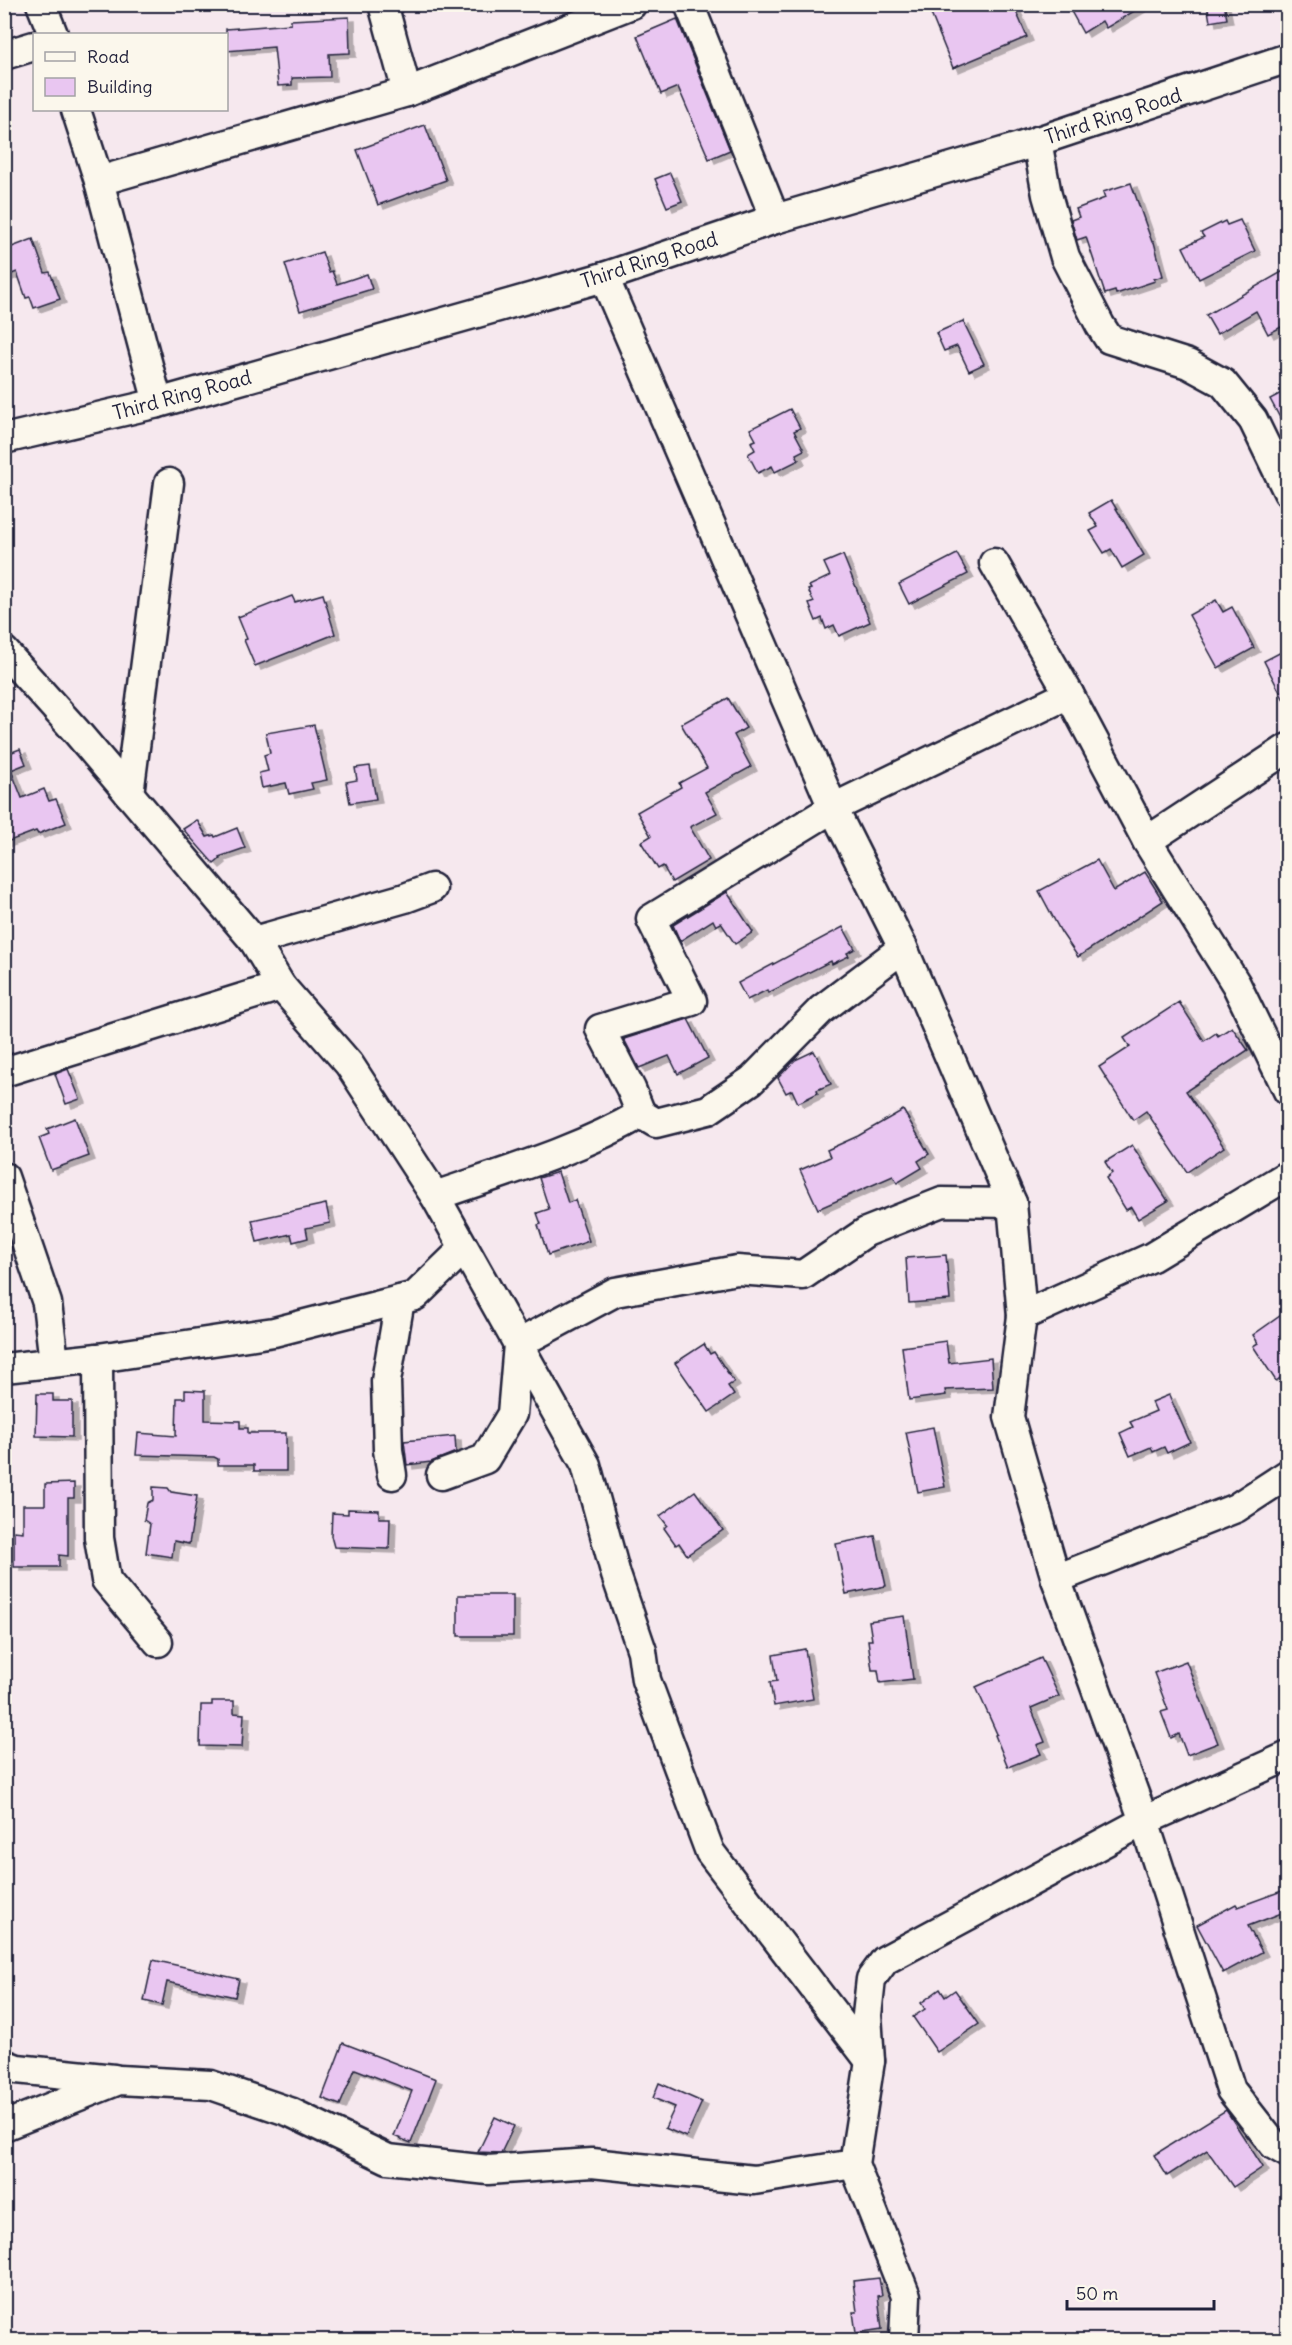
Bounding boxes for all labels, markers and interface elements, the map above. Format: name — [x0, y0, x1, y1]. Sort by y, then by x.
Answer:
legend — [33, 33, 228, 111]
text: Road — [87, 45, 130, 68]
text: Building — [87, 75, 152, 98]
street label: Third Ring Road — [1041, 82, 1185, 149]
street label: Third Ring Road — [577, 226, 721, 293]
street label: Third Ring Road — [110, 364, 254, 425]
scale bar — [1067, 2273, 1214, 2311]
text: 50 m — [1076, 2282, 1118, 2305]

